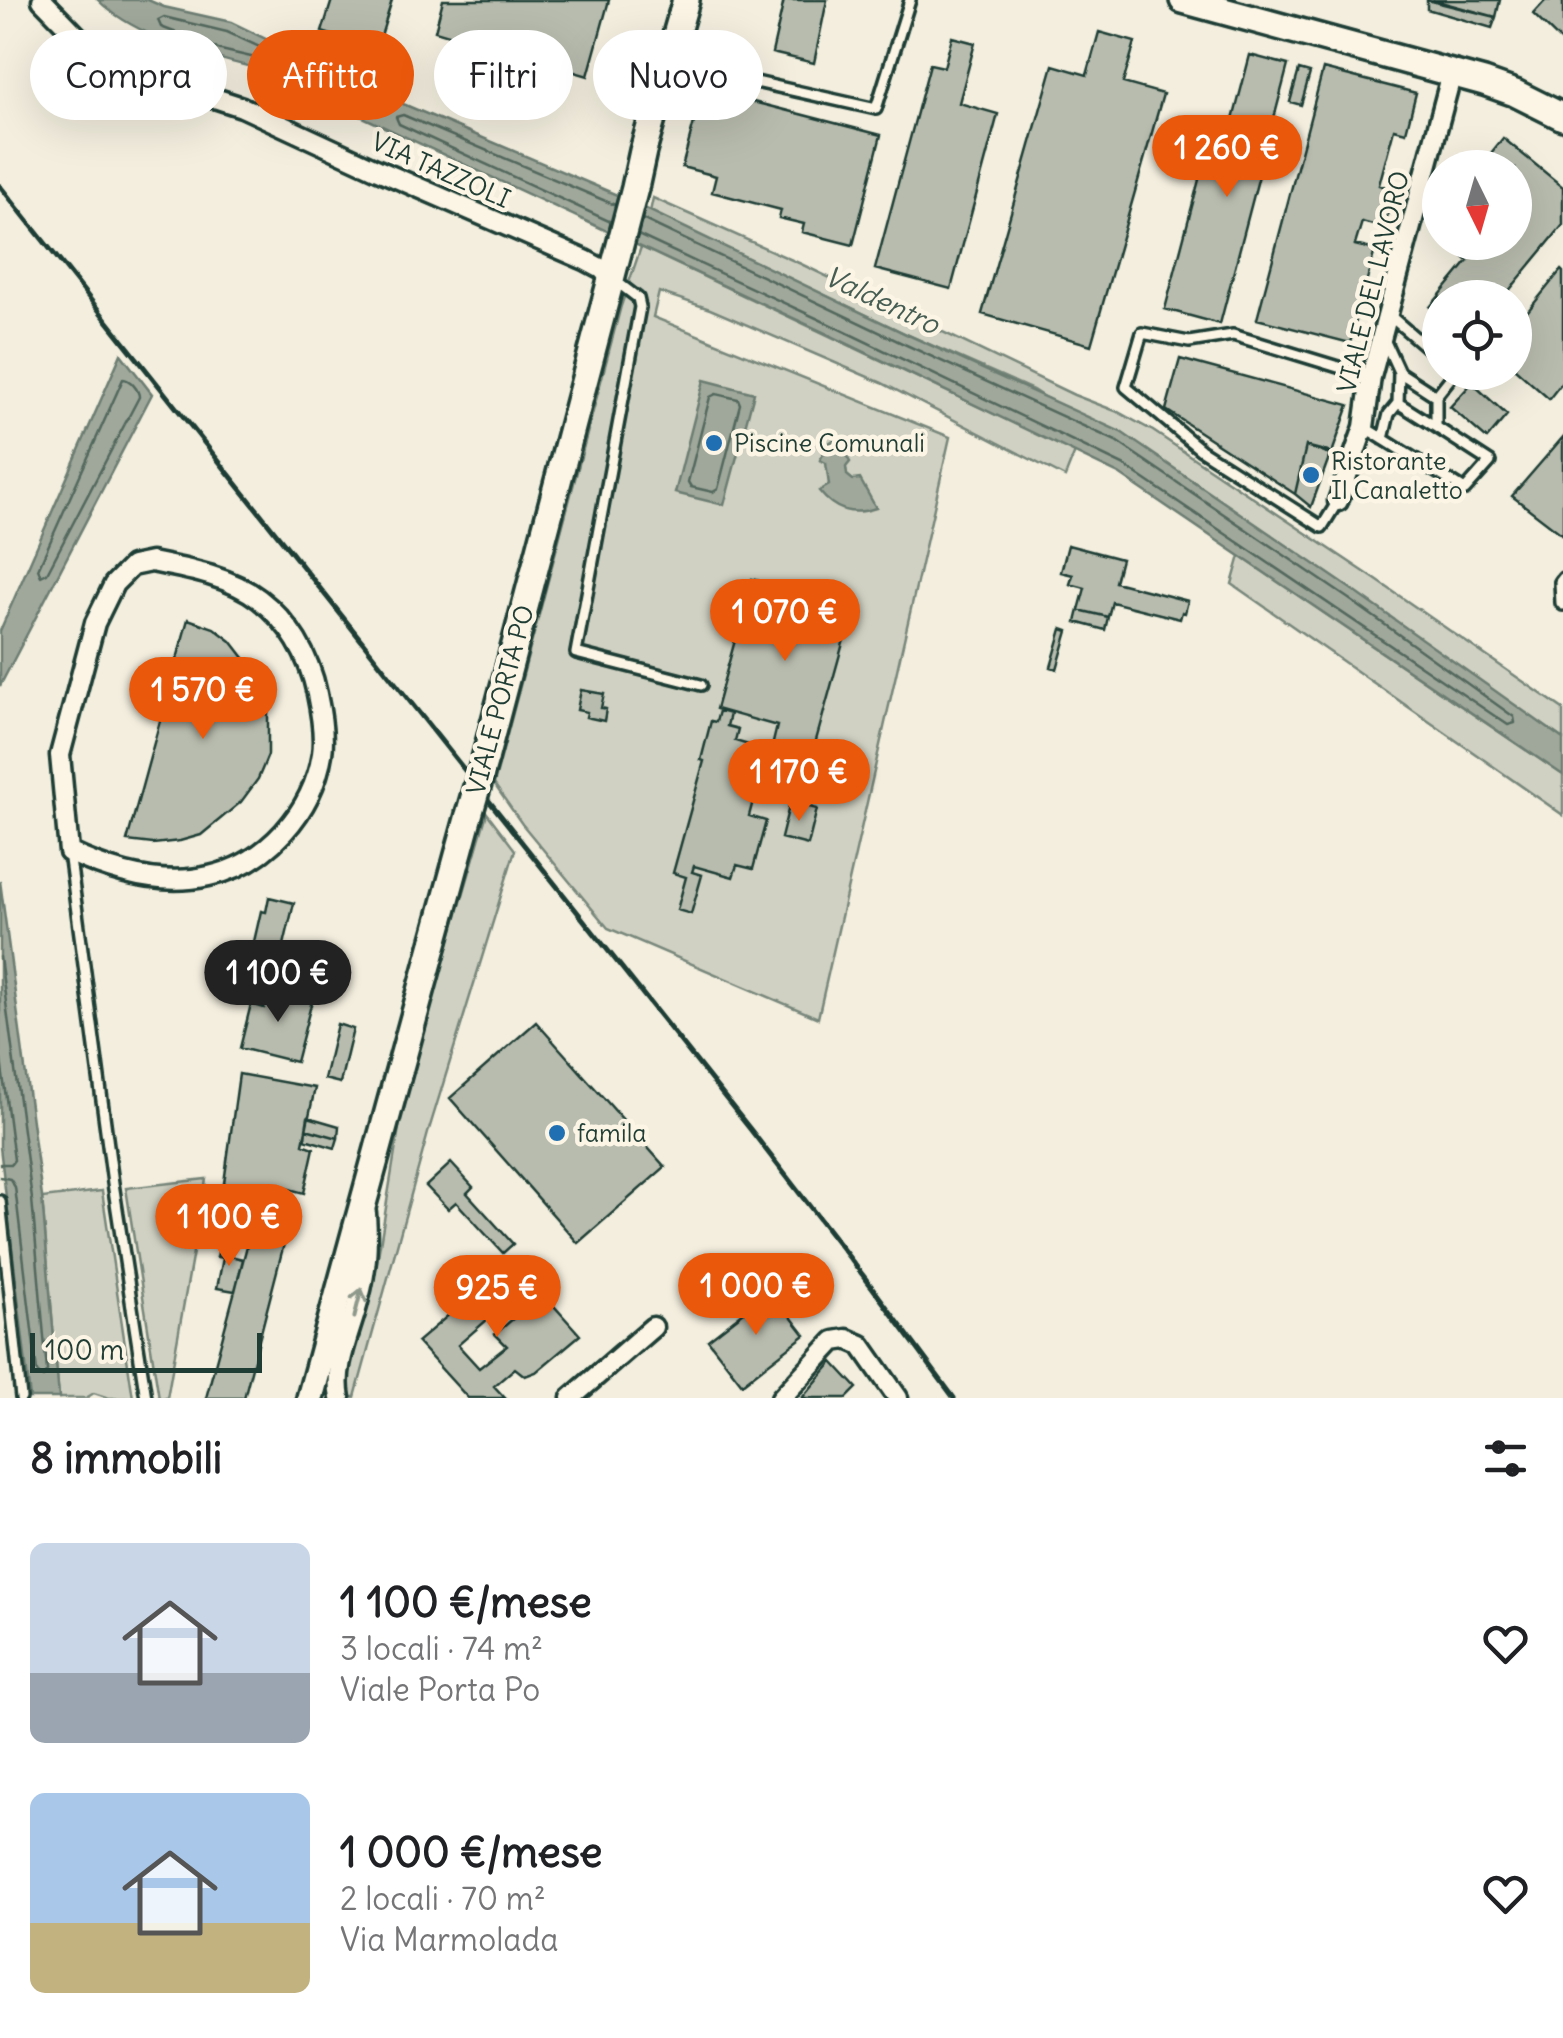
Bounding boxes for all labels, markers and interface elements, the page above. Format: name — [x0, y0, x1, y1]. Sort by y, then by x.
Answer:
chip: Compra — [30, 30, 227, 120]
chip: Affitta — [247, 30, 414, 120]
chip: Filtri — [434, 30, 573, 120]
chip: Nuovo — [593, 30, 763, 120]
pin: 1 260 € — [1135, 115, 1319, 200]
street label: VIA TAZZOLI — [367, 125, 515, 215]
text: 1 260 € — [1174, 127, 1280, 168]
north arrow — [1422, 150, 1532, 260]
map controls — [1422, 150, 1532, 390]
street label: VIALE DEL LAVORO — [1330, 168, 1416, 396]
water label: Valdentro — [819, 258, 946, 343]
button: locate — [1422, 280, 1532, 390]
place label: Piscine Comunali — [734, 427, 925, 459]
marker: Piscine Comunali — [703, 432, 725, 454]
place label: Ristorante Il Canaletto — [1331, 445, 1463, 506]
marker: Ristorante Il Canaletto — [1300, 464, 1322, 486]
pin: 1 070 € — [693, 579, 877, 664]
text: 1 070 € — [732, 591, 838, 632]
street label: VIALE PORTA PO — [459, 602, 541, 798]
pin: 1 570 € — [111, 657, 295, 742]
text: 1 570 € — [151, 669, 255, 710]
pin: 1 170 € — [707, 739, 891, 824]
text: 1 170 € — [750, 751, 848, 792]
pin: 1 100 € — [186, 940, 370, 1025]
text: 1 100 € — [226, 952, 330, 993]
place label: famila — [577, 1117, 647, 1149]
marker: famila — [546, 1122, 568, 1144]
pin: 1 100 € — [137, 1184, 321, 1269]
text: 1 100 € — [177, 1196, 281, 1237]
pin: 1 000 € — [664, 1253, 848, 1338]
pin: 925 € — [427, 1255, 567, 1340]
text: 1 000 € — [700, 1265, 812, 1306]
text: 925 € — [456, 1267, 538, 1308]
one-way arrow — [349, 1288, 368, 1319]
scale bar — [30, 1328, 262, 1372]
text: 100 m — [45, 1332, 124, 1368]
icon: filters — [1478, 1431, 1533, 1486]
text: 8 immobili — [30, 1432, 222, 1484]
text: 1 100 €/mese — [340, 1576, 592, 1628]
icon: home — [110, 1583, 230, 1703]
icon: heart — [1478, 1616, 1533, 1671]
text: 3 locali · 74 m² — [340, 1628, 543, 1669]
text: Viale Porta Po — [340, 1669, 540, 1710]
text: 1 000 €/mese — [340, 1826, 603, 1878]
icon: home — [110, 1833, 230, 1953]
icon: heart — [1478, 1866, 1533, 1921]
text: 2 locali · 70 m² — [340, 1878, 546, 1919]
text: Via Marmolada — [340, 1919, 559, 1960]

